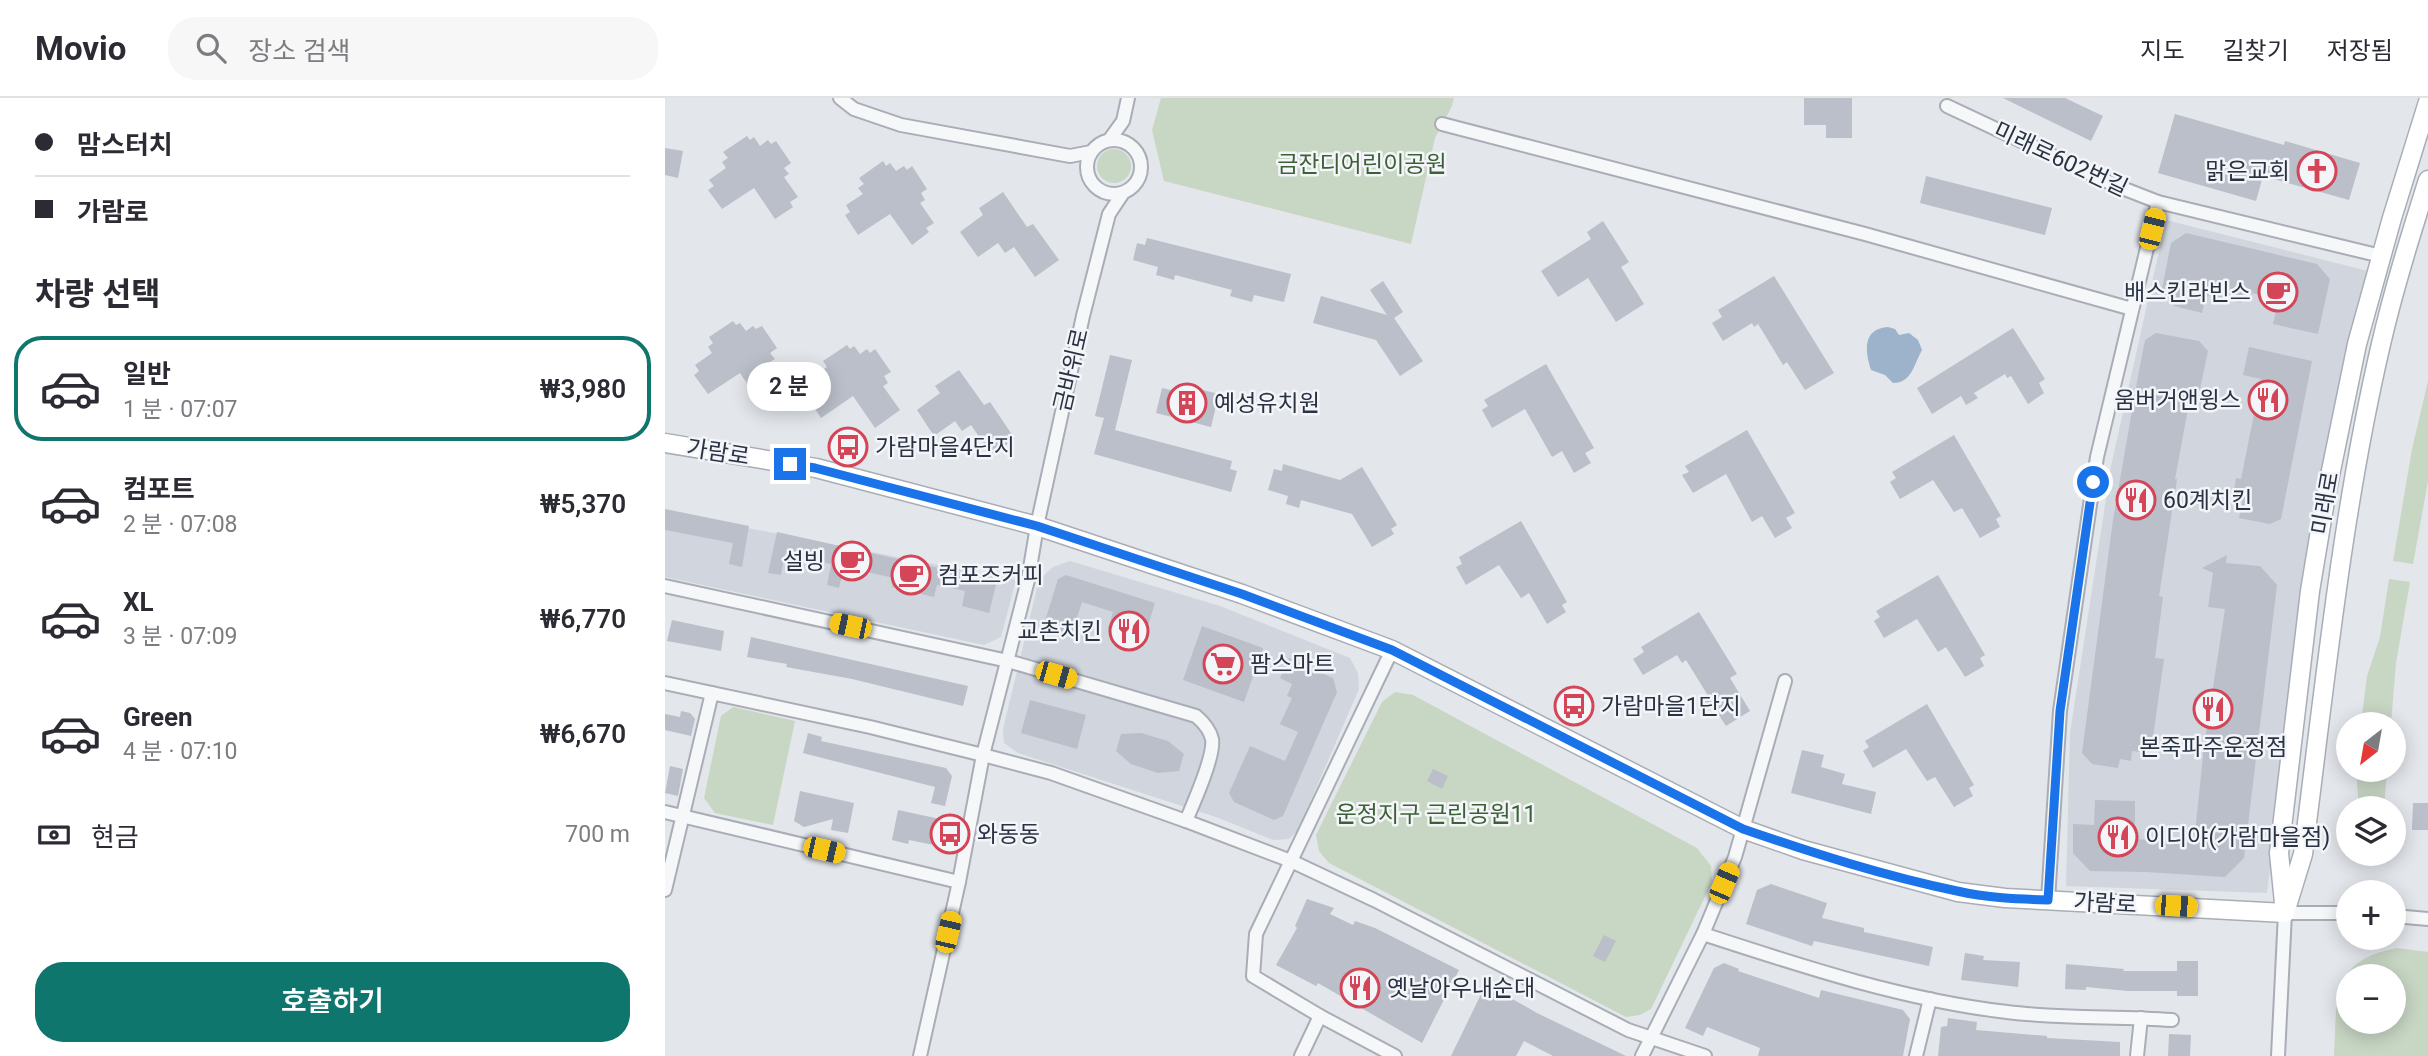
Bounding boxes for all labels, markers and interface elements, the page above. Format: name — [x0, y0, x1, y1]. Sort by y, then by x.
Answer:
search box — [168, 17, 658, 80]
text: Movio — [35, 29, 126, 68]
icon: search — [192, 29, 230, 67]
text: 장소 검색 — [248, 36, 351, 66]
text: 지도 — [2140, 37, 2185, 65]
text: 길찾기 — [2223, 37, 2289, 65]
text: 저장됨 — [2327, 37, 2393, 65]
street label: 미래로602번길 — [1990, 117, 2132, 202]
text: 맘스터치 — [77, 130, 173, 160]
church icon: 맑은교회 — [2296, 150, 2338, 192]
park label: 금잔디어린이공원 — [1277, 151, 1447, 178]
place label: 맑은교회 — [2205, 158, 2290, 185]
text: 가람로 — [77, 197, 149, 227]
car — [2137, 206, 2168, 252]
cafe icon: 배스킨라빈스 — [2257, 271, 2299, 313]
text: 차량 선택 — [35, 275, 161, 313]
place label: 배스킨라빈스 — [2124, 279, 2251, 306]
street label: 금바위로 — [1049, 326, 1094, 414]
icon: car — [39, 357, 102, 420]
text: 일반 — [123, 359, 171, 389]
callout: 2 분 — [748, 362, 832, 412]
text: 2 분 — [769, 373, 809, 400]
text: ₩3,980 — [540, 374, 626, 404]
restaurant icon: 움버거앤윙스 — [2247, 379, 2289, 421]
building icon: 예성유치원 — [1166, 382, 1208, 424]
place label: 움버거앤윙스 — [2114, 387, 2241, 414]
place label: 예성유치원 — [1214, 390, 1320, 417]
text: 1 분 · 07:07 — [123, 396, 238, 423]
bus stop icon: 가람마을4단지 — [827, 426, 869, 468]
street label: 가람로 — [684, 434, 751, 471]
place label: 가람마을4단지 — [875, 434, 1015, 461]
route end — [774, 448, 806, 480]
route start — [2077, 466, 2109, 498]
street label: 미래로 — [2307, 469, 2344, 537]
icon: car — [39, 472, 102, 535]
text: 컴포트 — [123, 474, 195, 504]
restaurant icon: 60계치킨 — [2115, 479, 2157, 521]
place label: 60계치킨 — [2163, 487, 2252, 514]
text: ₩5,370 — [540, 489, 626, 519]
text: 2 분 · 07:08 — [123, 511, 238, 538]
cafe icon: 설빙 — [831, 540, 873, 582]
place label: 설빙 — [783, 548, 825, 575]
cafe icon: 컴포즈커피 — [890, 554, 932, 596]
place label: 컴포즈커피 — [938, 562, 1044, 589]
icon: car — [39, 587, 102, 650]
text: XL — [123, 587, 154, 617]
text: ₩6,770 — [540, 604, 626, 634]
restaurant icon: 교촌치킨 — [1108, 610, 1150, 652]
car — [828, 611, 873, 641]
place label: 교촌치킨 — [1017, 618, 1102, 645]
text: 3 분 · 07:09 — [123, 623, 238, 650]
supermarket icon: 팜스마트 — [1202, 643, 1244, 685]
place label: 팜스마트 — [1250, 651, 1335, 678]
car — [1033, 659, 1080, 691]
bus stop icon: 가람마을1단지 — [1553, 685, 1595, 727]
restaurant icon: 본죽파주운정점 — [2192, 688, 2234, 730]
place label: 가람마을1단지 — [1601, 693, 1741, 720]
icon: car — [39, 702, 102, 765]
text: Green — [123, 702, 193, 732]
north arrow — [2336, 712, 2406, 782]
map controls — [2336, 712, 2406, 1034]
text: ₩6,670 — [540, 719, 626, 749]
place label: 본죽파주운정점 — [2139, 734, 2287, 761]
text: 4 분 · 07:10 — [123, 738, 238, 765]
button: layers — [2336, 796, 2406, 866]
park label: 운정지구 근린공원11 — [1336, 801, 1536, 828]
bus stop icon: 와동동 — [929, 813, 971, 855]
icon: cash — [35, 816, 73, 854]
restaurant icon: 이디야(가람마을점) — [2097, 816, 2139, 858]
text: 700 m — [565, 821, 630, 848]
place label: 와동동 — [977, 821, 1040, 848]
text: 현금 — [91, 822, 139, 852]
place label: 이디야(가람마을점) — [2145, 824, 2330, 851]
car — [802, 835, 847, 865]
car — [1707, 860, 1742, 906]
button: + — [2336, 880, 2406, 950]
street label: 가람로 — [2073, 888, 2137, 919]
car — [2155, 894, 2198, 918]
car — [934, 909, 963, 955]
button: 호출하기 — [35, 962, 630, 1042]
button: − — [2336, 964, 2406, 1034]
restaurant icon: 옛날아우내순대 — [1339, 967, 1381, 1009]
place label: 옛날아우내순대 — [1387, 975, 1535, 1002]

